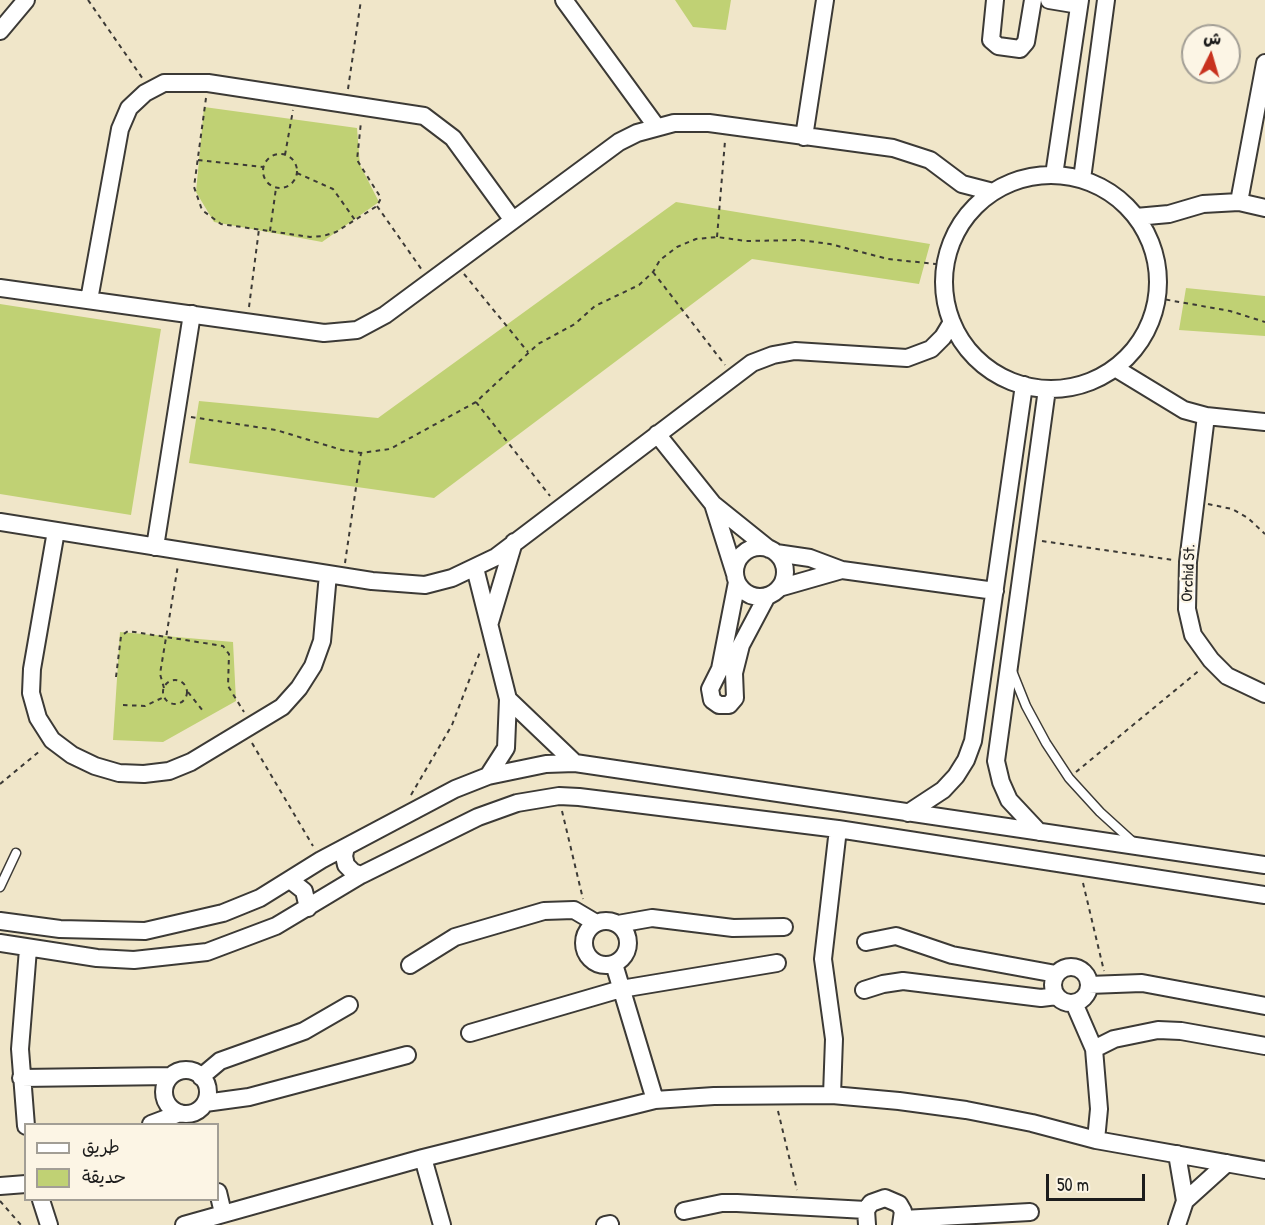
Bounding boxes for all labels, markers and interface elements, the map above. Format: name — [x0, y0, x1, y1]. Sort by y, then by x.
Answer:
north arrow — [1181, 24, 1241, 84]
text: ش — [1203, 26, 1222, 50]
street label: Orchid St. — [1178, 544, 1200, 602]
legend — [24, 1123, 219, 1201]
text: طريق — [82, 1134, 120, 1159]
scale bar — [1049, 1162, 1148, 1200]
text: حديقة — [82, 1164, 126, 1189]
text: 50 m — [1057, 1172, 1089, 1197]

